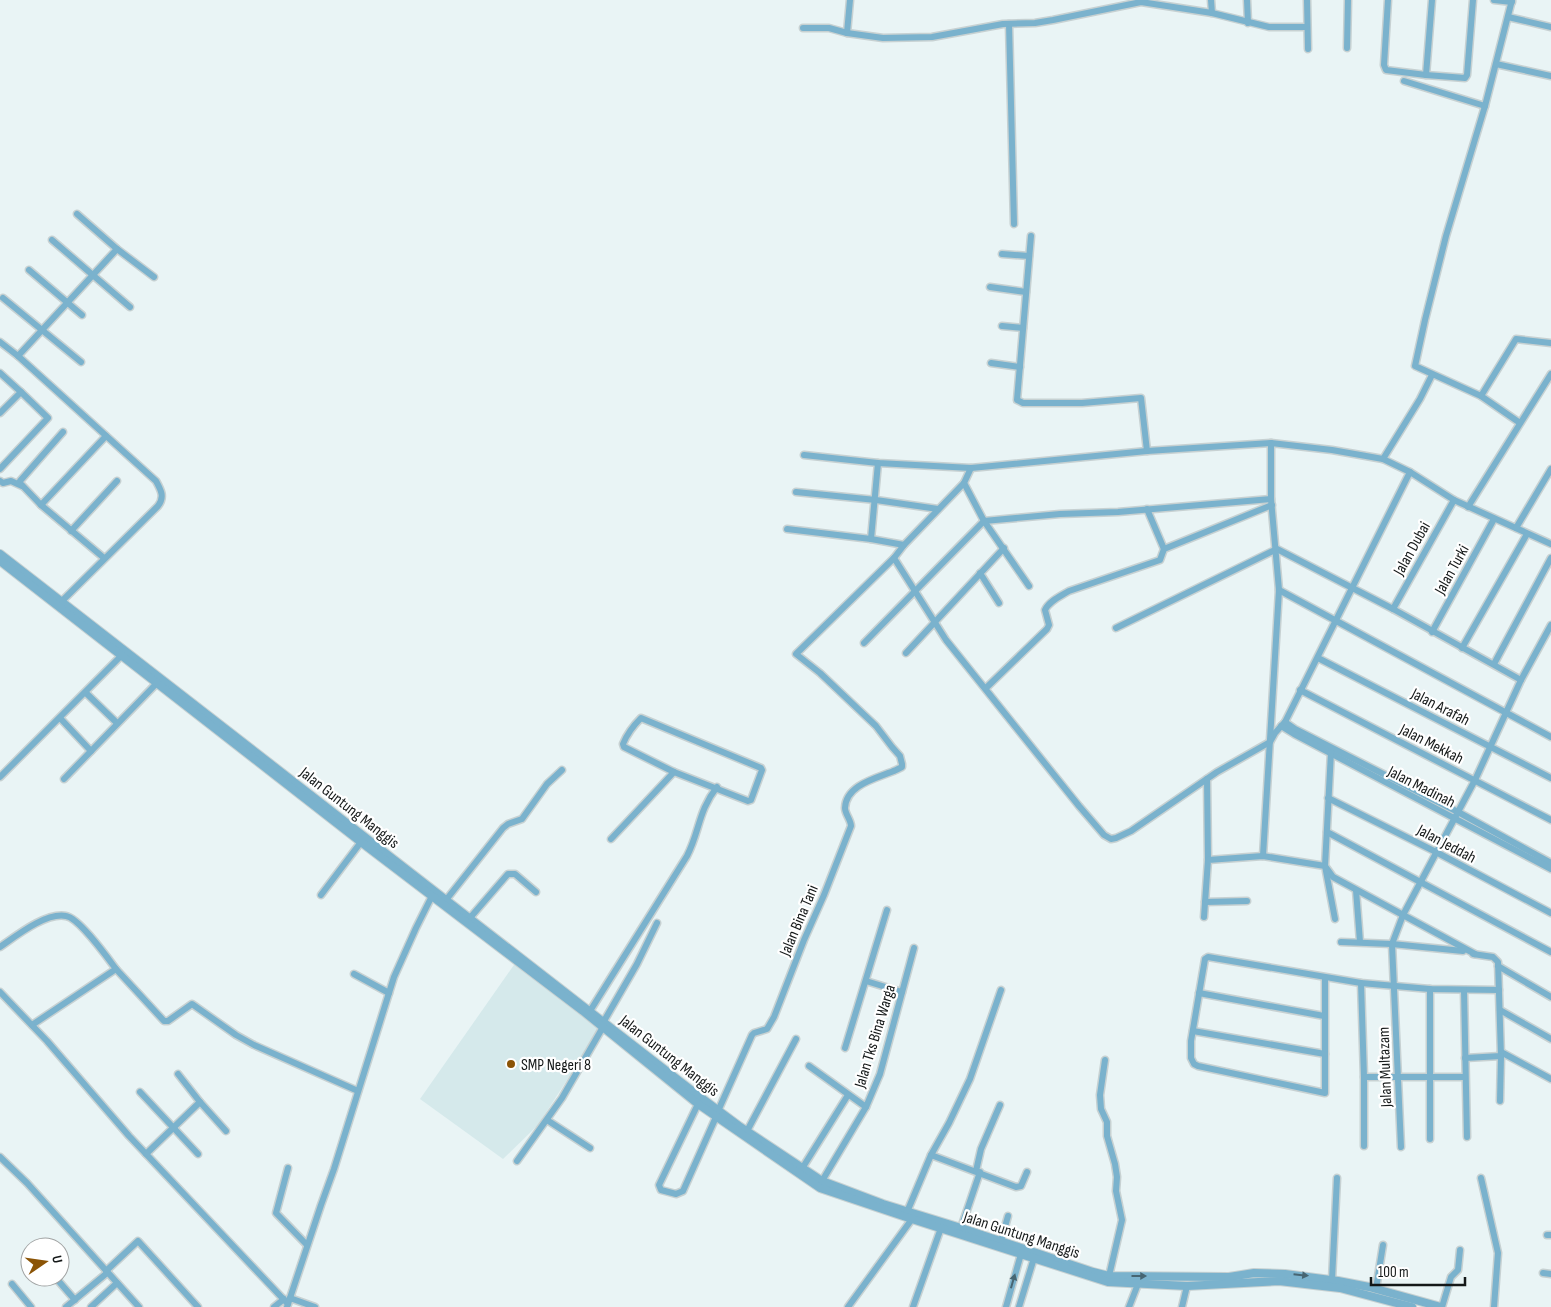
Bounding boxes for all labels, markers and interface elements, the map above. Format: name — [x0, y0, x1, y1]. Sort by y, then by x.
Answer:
street label: Jalan Dubai — [1389, 519, 1435, 580]
street label: Jalan Turki — [1431, 542, 1474, 599]
street label: Jalan Arafah — [1407, 684, 1473, 730]
street label: Jalan Mekkah — [1395, 720, 1466, 768]
street label: Jalan Madinah — [1384, 762, 1458, 812]
street label: Jalan Guntung Manggis — [295, 763, 403, 853]
street label: Jalan Jeddah — [1413, 820, 1479, 868]
street label: Jalan Bina Tani — [776, 882, 823, 960]
street label: Jalan Tks Bina Warga — [850, 983, 900, 1091]
street label: Jalan Guntung Manggis — [615, 1011, 723, 1101]
street label: Jalan Multazam — [1375, 1026, 1396, 1108]
place label: SMP Negeri 8 — [521, 1056, 591, 1075]
marker: SMP Negeri 8 — [505, 1058, 517, 1070]
street label: Jalan Guntung Manggis — [960, 1207, 1082, 1263]
north arrow — [20, 1237, 70, 1287]
text: U — [48, 1254, 66, 1265]
scale bar — [1371, 1254, 1465, 1286]
text: 100 m — [1378, 1263, 1409, 1282]
one-way arrow — [1131, 1272, 1147, 1280]
one-way arrow — [1293, 1272, 1309, 1280]
one-way arrow — [1010, 1273, 1018, 1288]

